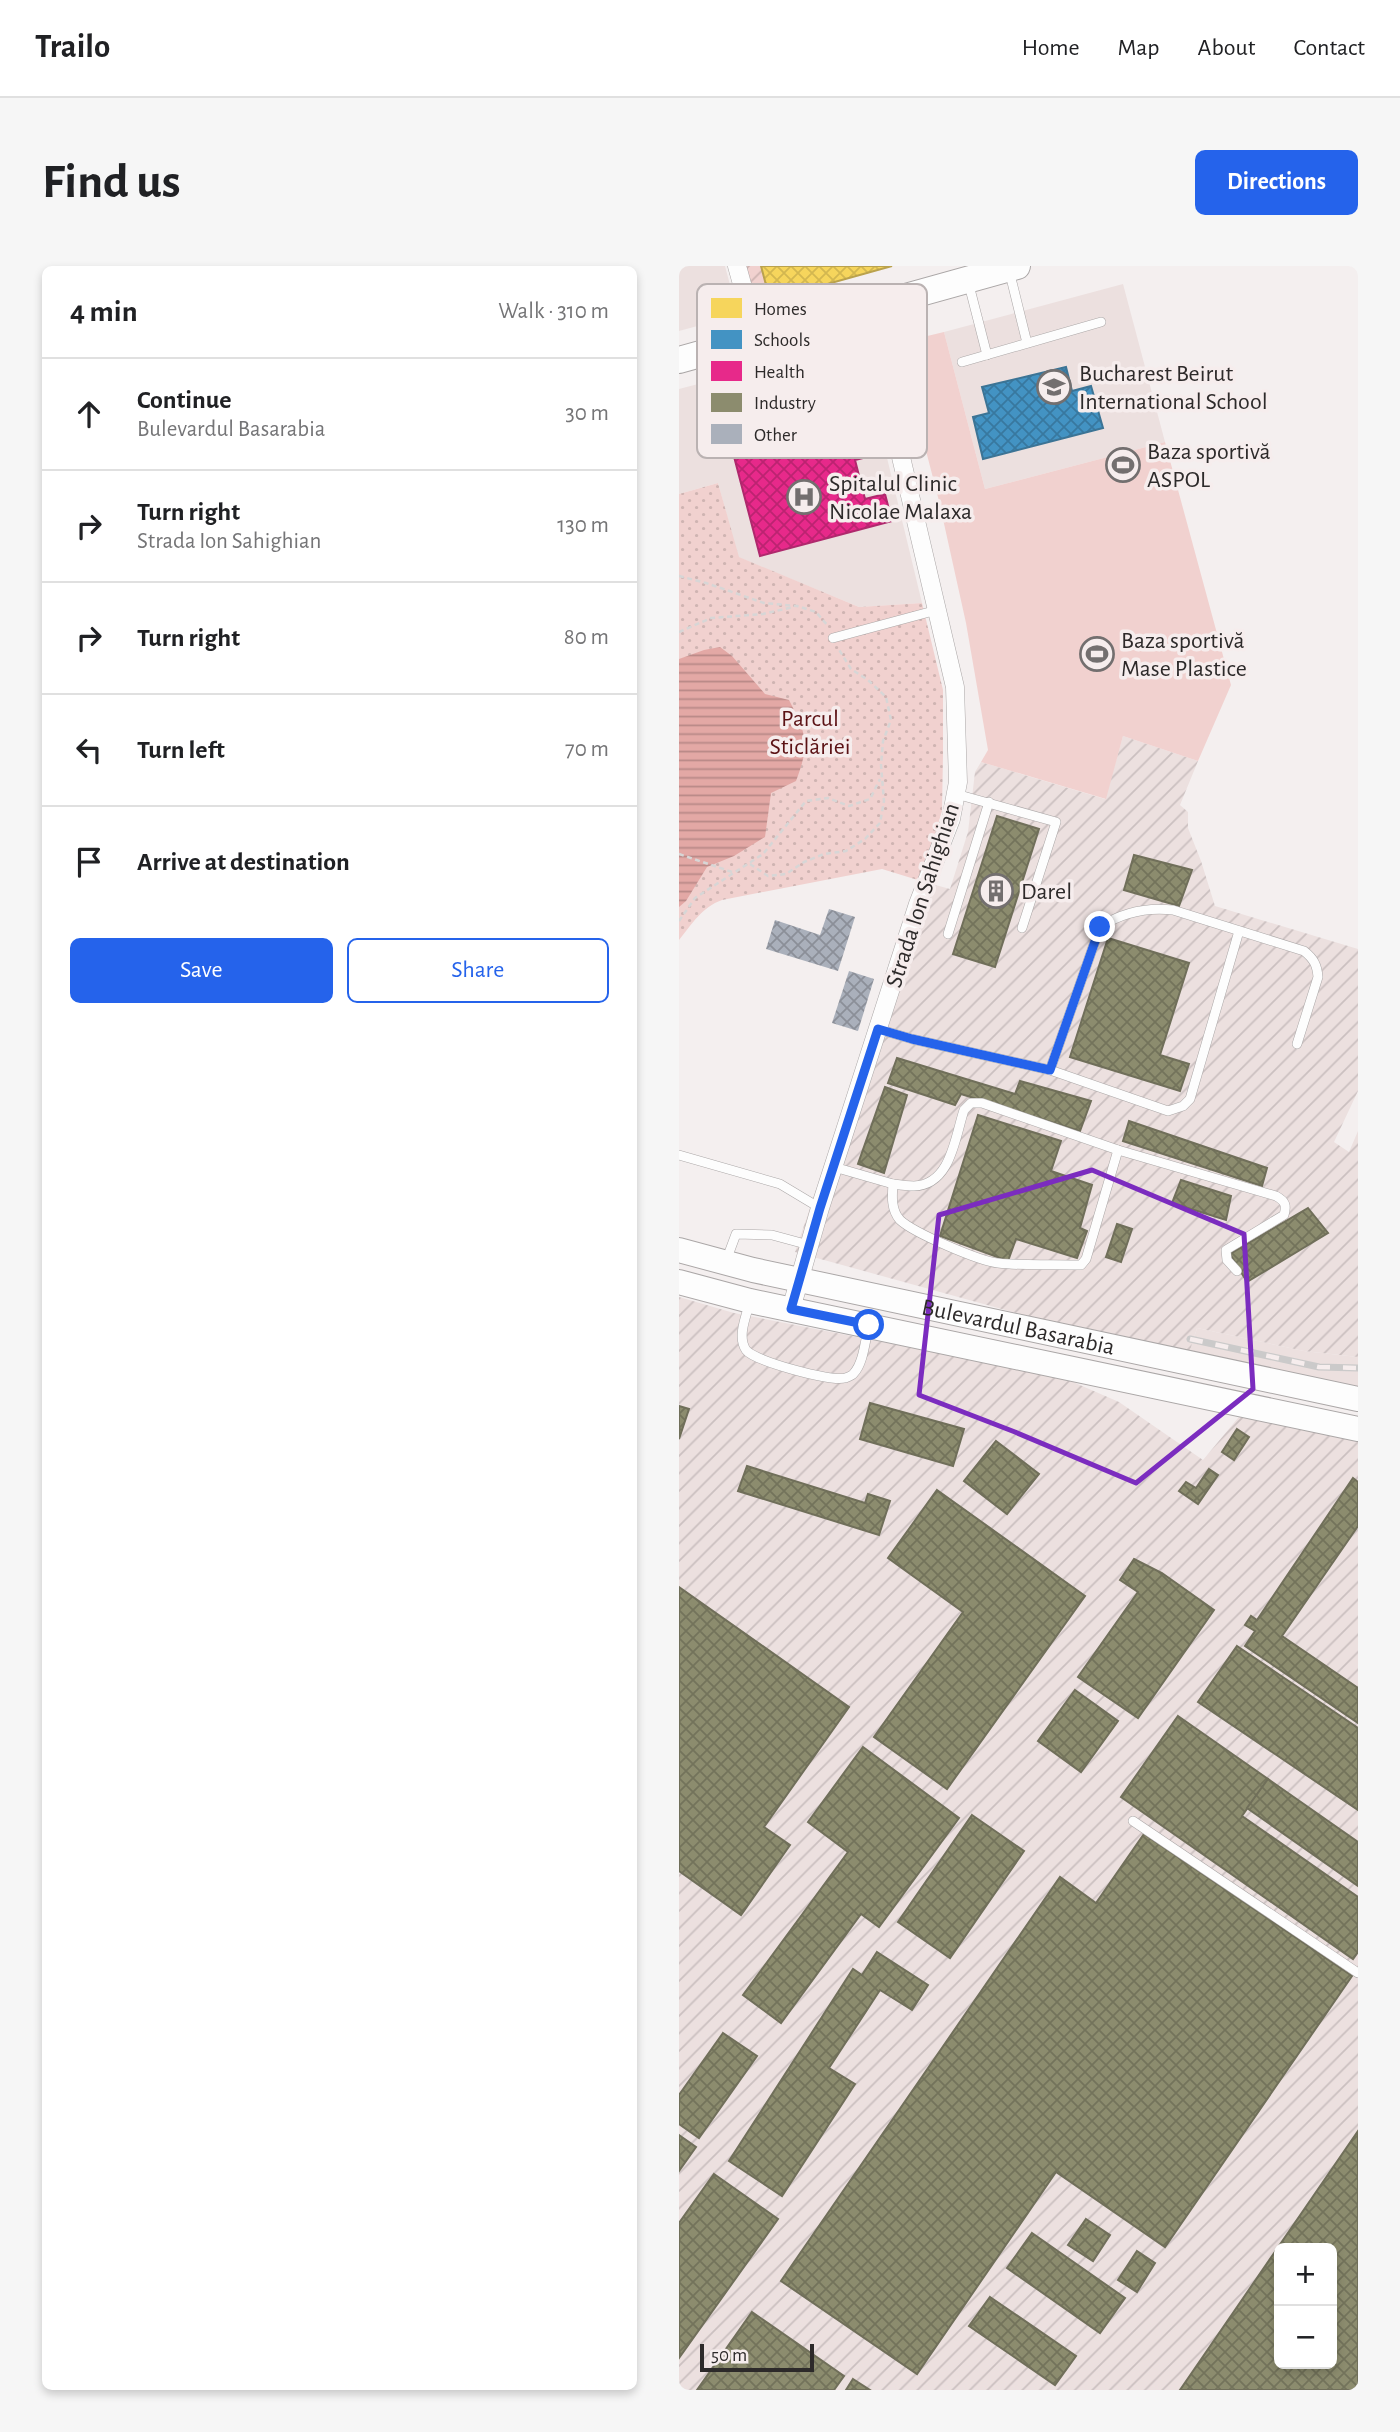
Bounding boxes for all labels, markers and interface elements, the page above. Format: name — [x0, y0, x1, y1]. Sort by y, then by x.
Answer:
text: Trailo — [35, 31, 110, 64]
text: Home — [1022, 36, 1080, 60]
text: Map — [1118, 36, 1160, 60]
text: About — [1198, 36, 1255, 60]
text: Contact — [1293, 36, 1365, 60]
button: Directions — [1195, 150, 1358, 215]
text: Find us — [42, 158, 181, 207]
legend — [697, 284, 927, 458]
text: 4 min — [70, 297, 138, 327]
text: Walk · 310 m — [498, 300, 609, 323]
text: Homes — [754, 300, 807, 319]
text: Schools — [754, 331, 810, 350]
place label: Bucharest Beirut International School — [1079, 362, 1268, 414]
text: Health — [754, 363, 805, 382]
school or university icon: Bucharest Beirut International School — [1035, 368, 1073, 406]
text: Continue — [137, 387, 232, 413]
text: Industry — [754, 394, 816, 413]
icon: ahead — [70, 395, 108, 433]
text: 30 m — [565, 402, 609, 425]
text: Bulevardul Basarabia — [137, 418, 325, 441]
text: Other — [754, 426, 797, 445]
place label: Baza sportivă ASPOL — [1147, 440, 1271, 492]
sports icon: Baza sportivă ASPOL — [1104, 446, 1142, 484]
place label: Spitalul Clinic Nicolae Malaxa — [829, 472, 972, 524]
hospital icon: Spitalul Clinic Nicolae Malaxa — [785, 478, 823, 516]
text: Turn right — [137, 499, 240, 525]
icon: right — [70, 507, 108, 545]
text: 130 m — [557, 514, 609, 537]
text: Strada Ion Sahighian — [137, 530, 321, 553]
icon: right — [70, 619, 108, 657]
text: Turn right — [137, 625, 240, 651]
text: 80 m — [564, 626, 609, 649]
place label: Baza sportivă Mase Plastice — [1121, 629, 1247, 681]
sports icon: Baza sportivă Mase Plastice — [1078, 635, 1116, 673]
park label: Parcul Sticlăriei — [769, 707, 851, 759]
icon: left — [70, 731, 108, 769]
text: Turn left — [137, 737, 225, 763]
text: 70 m — [565, 738, 609, 761]
street label: Strada Ion Sahighian — [882, 800, 964, 990]
icon: arrive — [70, 843, 108, 881]
text: Arrive at destination — [137, 849, 350, 875]
building icon: Darel — [977, 872, 1015, 910]
place label: Darel — [1021, 880, 1072, 904]
route end — [1084, 911, 1115, 942]
button: Save — [70, 938, 333, 1003]
button: Share — [347, 938, 609, 1003]
street label: Bulevardul Basarabia — [919, 1295, 1117, 1360]
route start — [853, 1309, 884, 1340]
map controls — [1274, 2243, 1337, 2369]
button: + — [1274, 2243, 1337, 2306]
button: − — [1274, 2306, 1337, 2369]
scale bar — [700, 2341, 814, 2373]
text: 50 m — [711, 2346, 747, 2365]

